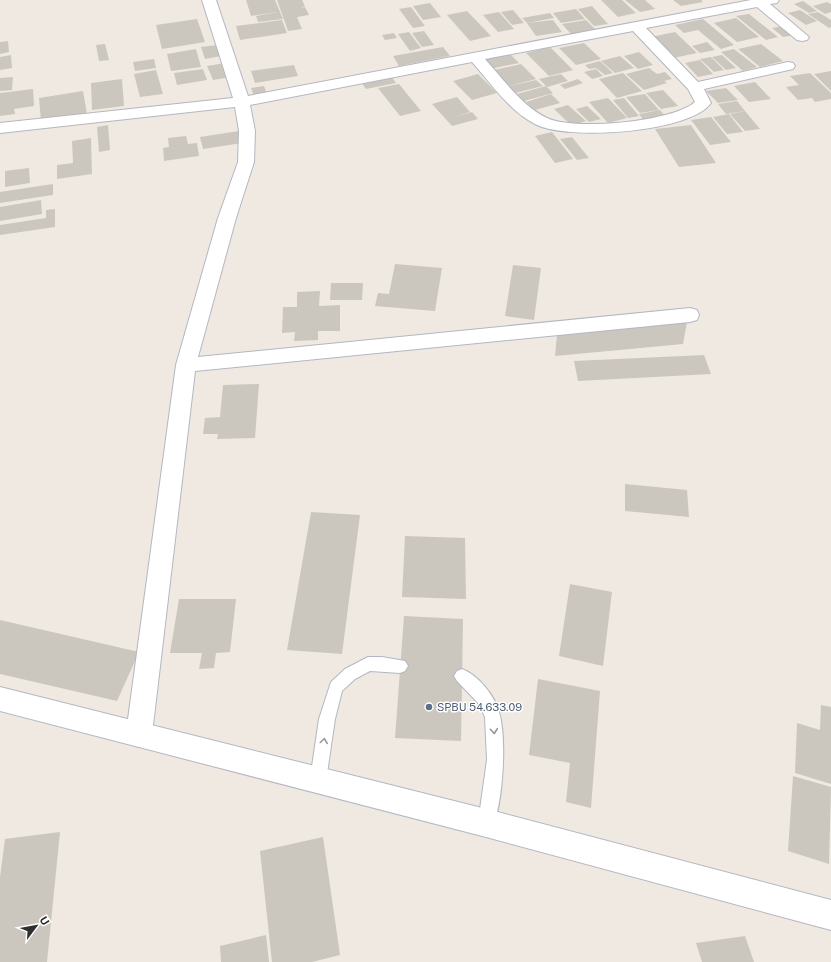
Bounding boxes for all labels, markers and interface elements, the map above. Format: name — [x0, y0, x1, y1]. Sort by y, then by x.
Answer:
place label: SPBU 54.633.09 — [437, 701, 522, 713]
marker: SPBU 54.633.09 — [424, 702, 434, 712]
one-way arrow — [490, 728, 499, 734]
one-way arrow — [319, 738, 328, 744]
north arrow — [16, 906, 56, 946]
text: U — [37, 914, 52, 927]

